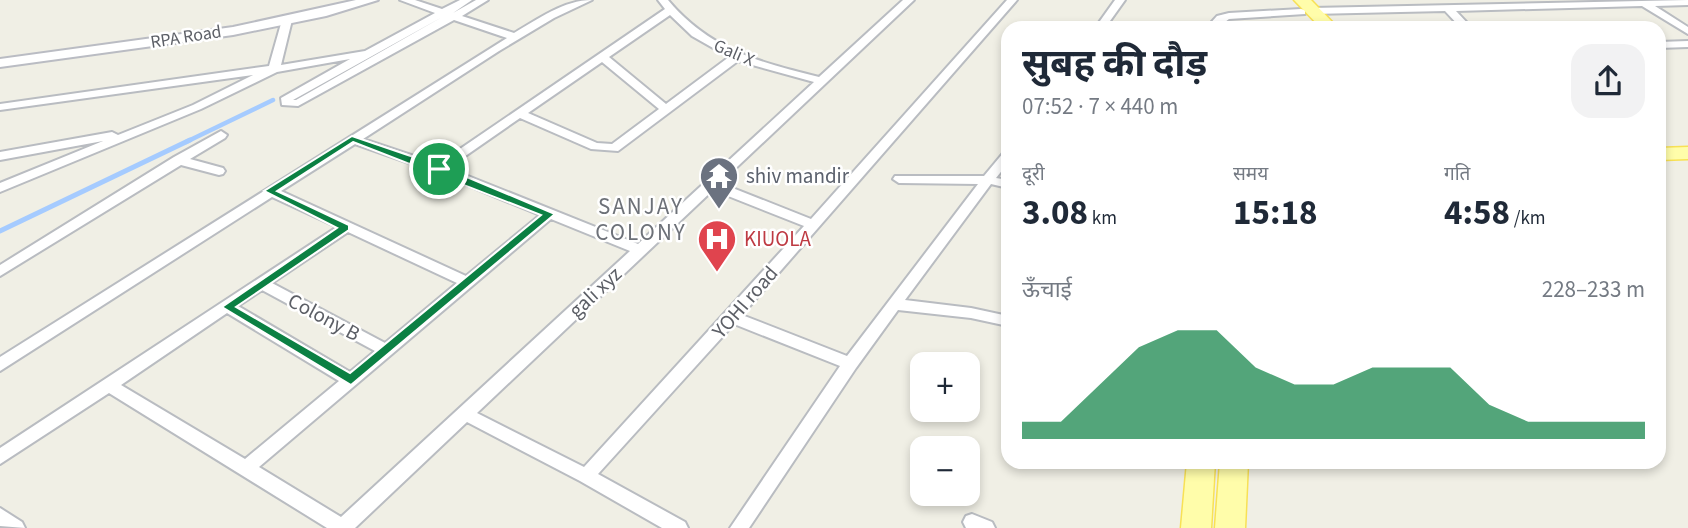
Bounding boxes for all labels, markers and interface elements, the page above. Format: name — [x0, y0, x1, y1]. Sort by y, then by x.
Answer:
street label: RPA Road — [149, 19, 223, 55]
street label: Gali X — [710, 33, 758, 73]
text: सुबह की दौड़ — [1022, 37, 1207, 91]
button: share — [1571, 44, 1645, 118]
text: 07:52 · 7 × 440 m — [1022, 90, 1178, 123]
pin — [409, 139, 469, 199]
icon: arrive — [420, 150, 458, 188]
temple icon: shiv mandir — [698, 155, 740, 210]
place label: shiv mandir — [746, 161, 850, 191]
text: दूरी — [1022, 161, 1045, 188]
text: समय — [1233, 161, 1268, 188]
text: गति — [1444, 161, 1470, 188]
text: 3.08 — [1022, 188, 1088, 238]
text: 15:18 — [1233, 188, 1317, 238]
text: 4:58 — [1444, 188, 1510, 238]
district label: SANJAY COLONY — [595, 190, 687, 249]
text: km — [1088, 205, 1117, 232]
text: /km — [1510, 205, 1546, 232]
hospital icon: KIUOLA — [696, 218, 738, 273]
place label: KIUOLA — [744, 224, 811, 254]
street label: gali xyz — [562, 259, 628, 325]
street label: YOHI road — [704, 259, 785, 346]
text: ऊँचाई — [1022, 273, 1072, 306]
text: 228–233 m — [1542, 273, 1645, 306]
street label: Colony B — [283, 285, 365, 349]
map controls — [910, 352, 980, 506]
button: + — [910, 352, 980, 422]
button: − — [910, 436, 980, 506]

